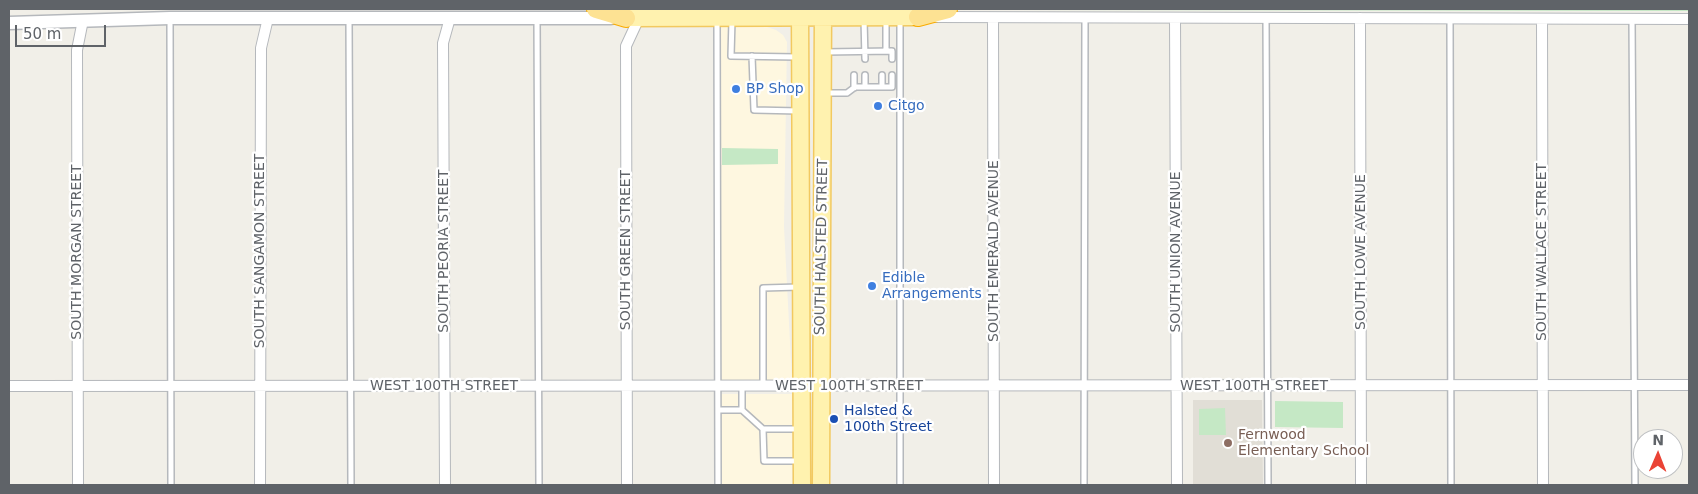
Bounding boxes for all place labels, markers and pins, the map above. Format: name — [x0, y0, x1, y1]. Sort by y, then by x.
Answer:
place label: BP Shop — [746, 81, 804, 97]
marker: BP Shop — [730, 83, 742, 95]
place label: Citgo — [888, 98, 925, 114]
marker: Citgo — [872, 100, 884, 112]
place label: Edible Arrangements — [882, 270, 982, 302]
marker: Edible Arrangements — [866, 280, 878, 292]
place label: Halsted & 100th Street — [844, 403, 932, 436]
marker: Halsted & 100th Street — [828, 413, 840, 425]
place label: Fernwood Elementary School — [1238, 427, 1370, 460]
marker: Fernwood Elementary School — [1222, 437, 1234, 449]

